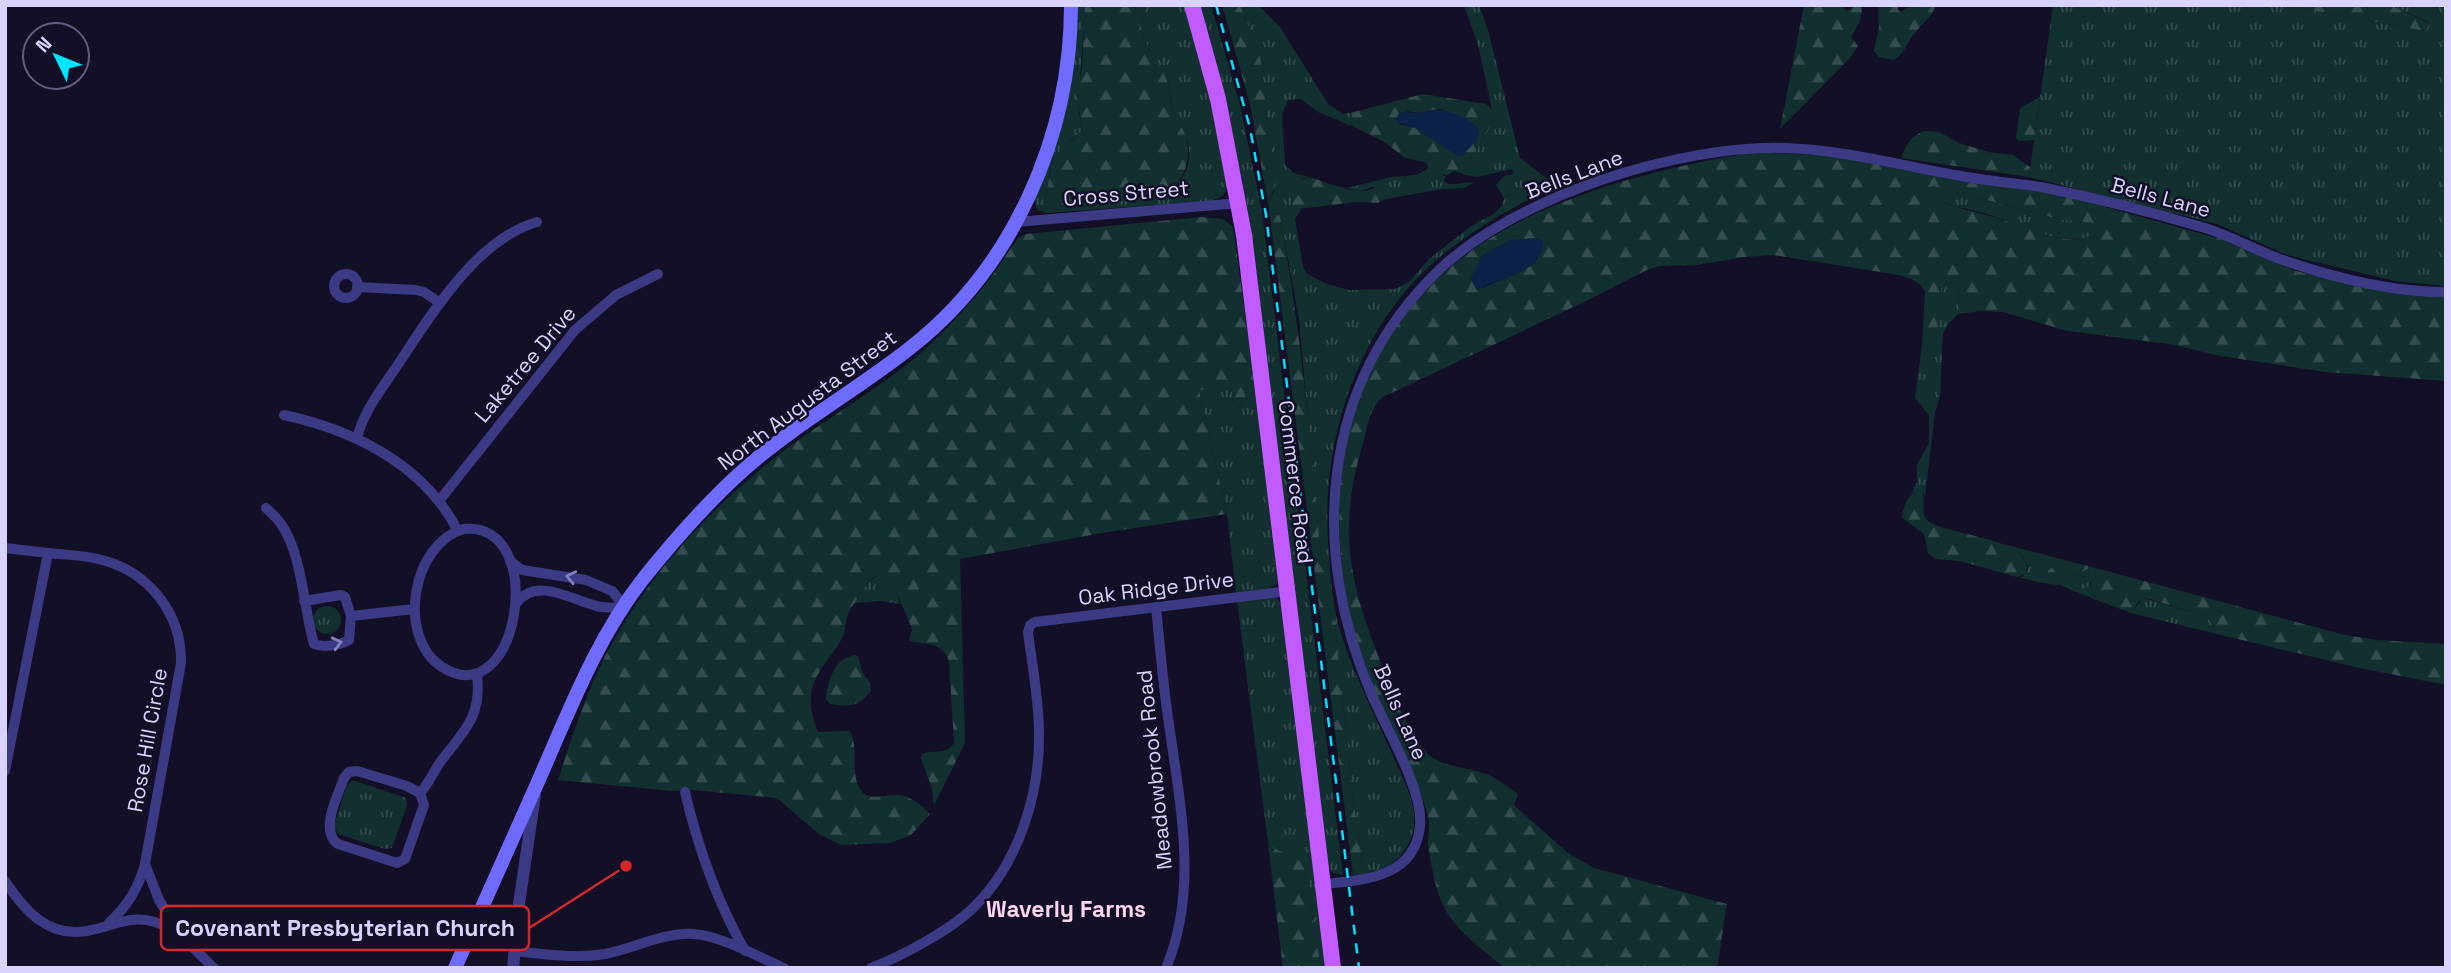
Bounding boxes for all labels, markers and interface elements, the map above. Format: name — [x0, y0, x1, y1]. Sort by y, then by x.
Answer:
north arrow — [21, 21, 91, 91]
text: N — [30, 32, 57, 58]
street label: Bells Lane — [1522, 143, 1626, 205]
street label: Bells Lane — [2108, 171, 2214, 223]
street label: Cross Street — [1062, 174, 1190, 212]
street label: Laketree Drive — [468, 300, 582, 428]
street label: North Augusta Street — [712, 324, 902, 476]
street label: Commerce Road — [1273, 399, 1319, 565]
street label: Oak Ridge Drive — [1077, 565, 1235, 611]
one-way arrow — [565, 570, 577, 585]
one-way arrow — [330, 637, 342, 651]
street label: Bells Lane — [1368, 660, 1434, 764]
street label: Rose Hill Circle — [121, 666, 173, 814]
street label: Meadowbrook Road — [1130, 669, 1178, 871]
district label: Waverly Farms — [986, 894, 1146, 924]
callout: Covenant Presbyterian Church — [161, 906, 529, 950]
text: Covenant Presbyterian Church — [175, 913, 515, 943]

